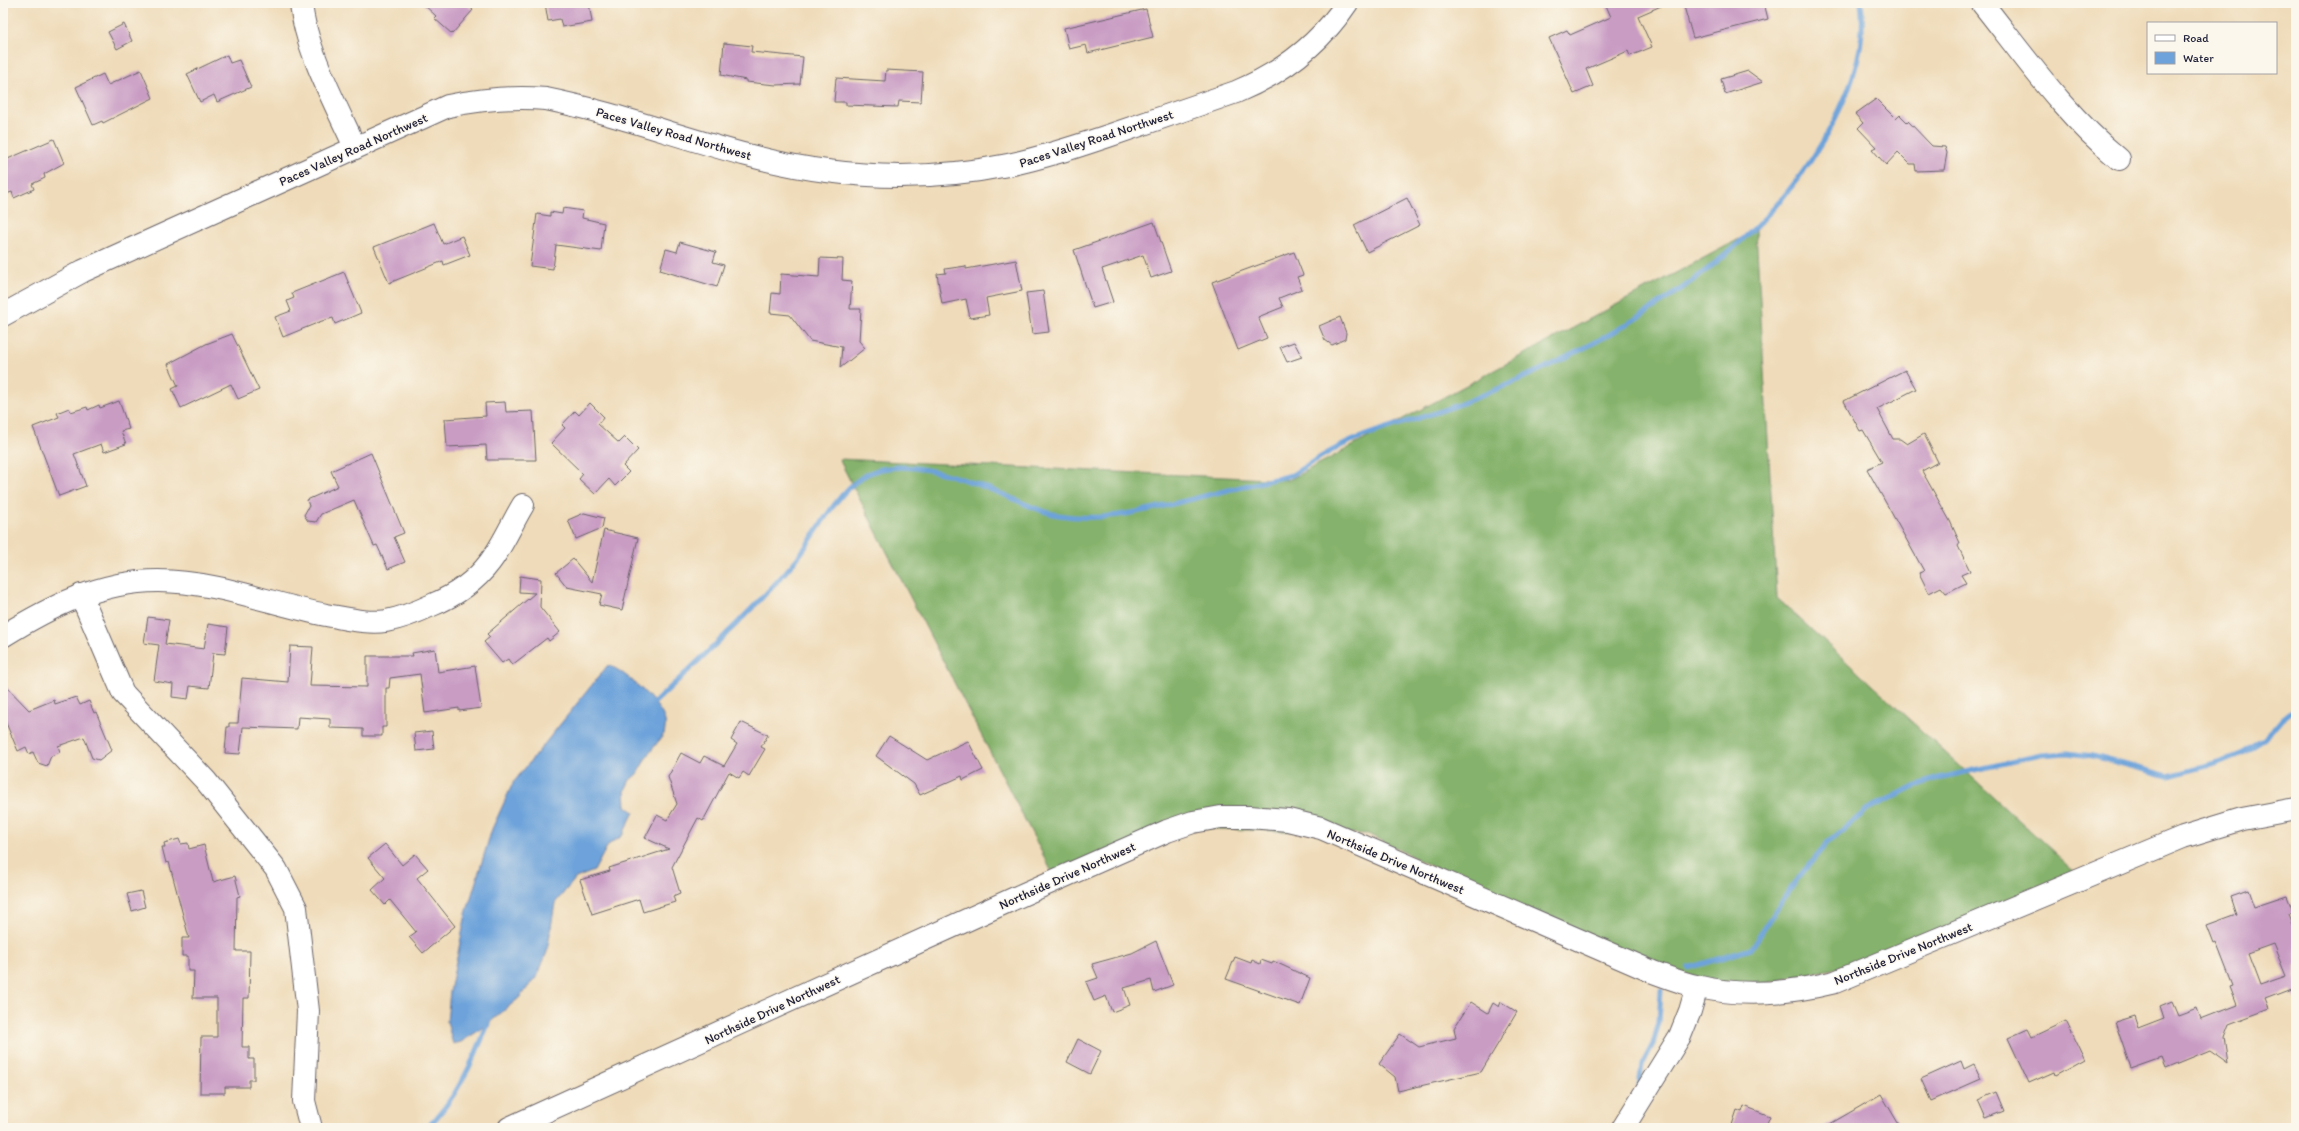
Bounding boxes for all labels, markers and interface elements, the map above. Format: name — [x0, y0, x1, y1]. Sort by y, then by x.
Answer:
legend — [2147, 22, 2277, 74]
text: Road — [2183, 31, 2209, 45]
text: Water — [2183, 51, 2214, 65]
street label: Paces Valley Road Northwest — [594, 104, 753, 163]
street label: Paces Valley Road Northwest — [1017, 106, 1175, 170]
street label: Paces Valley Road Northwest — [277, 110, 430, 189]
street label: Northside Drive Northwest — [1325, 826, 1467, 897]
street label: Northside Drive Northwest — [997, 839, 1138, 912]
street label: Northside Drive Northwest — [1832, 919, 1975, 988]
street label: Northside Drive Northwest — [702, 971, 842, 1047]

